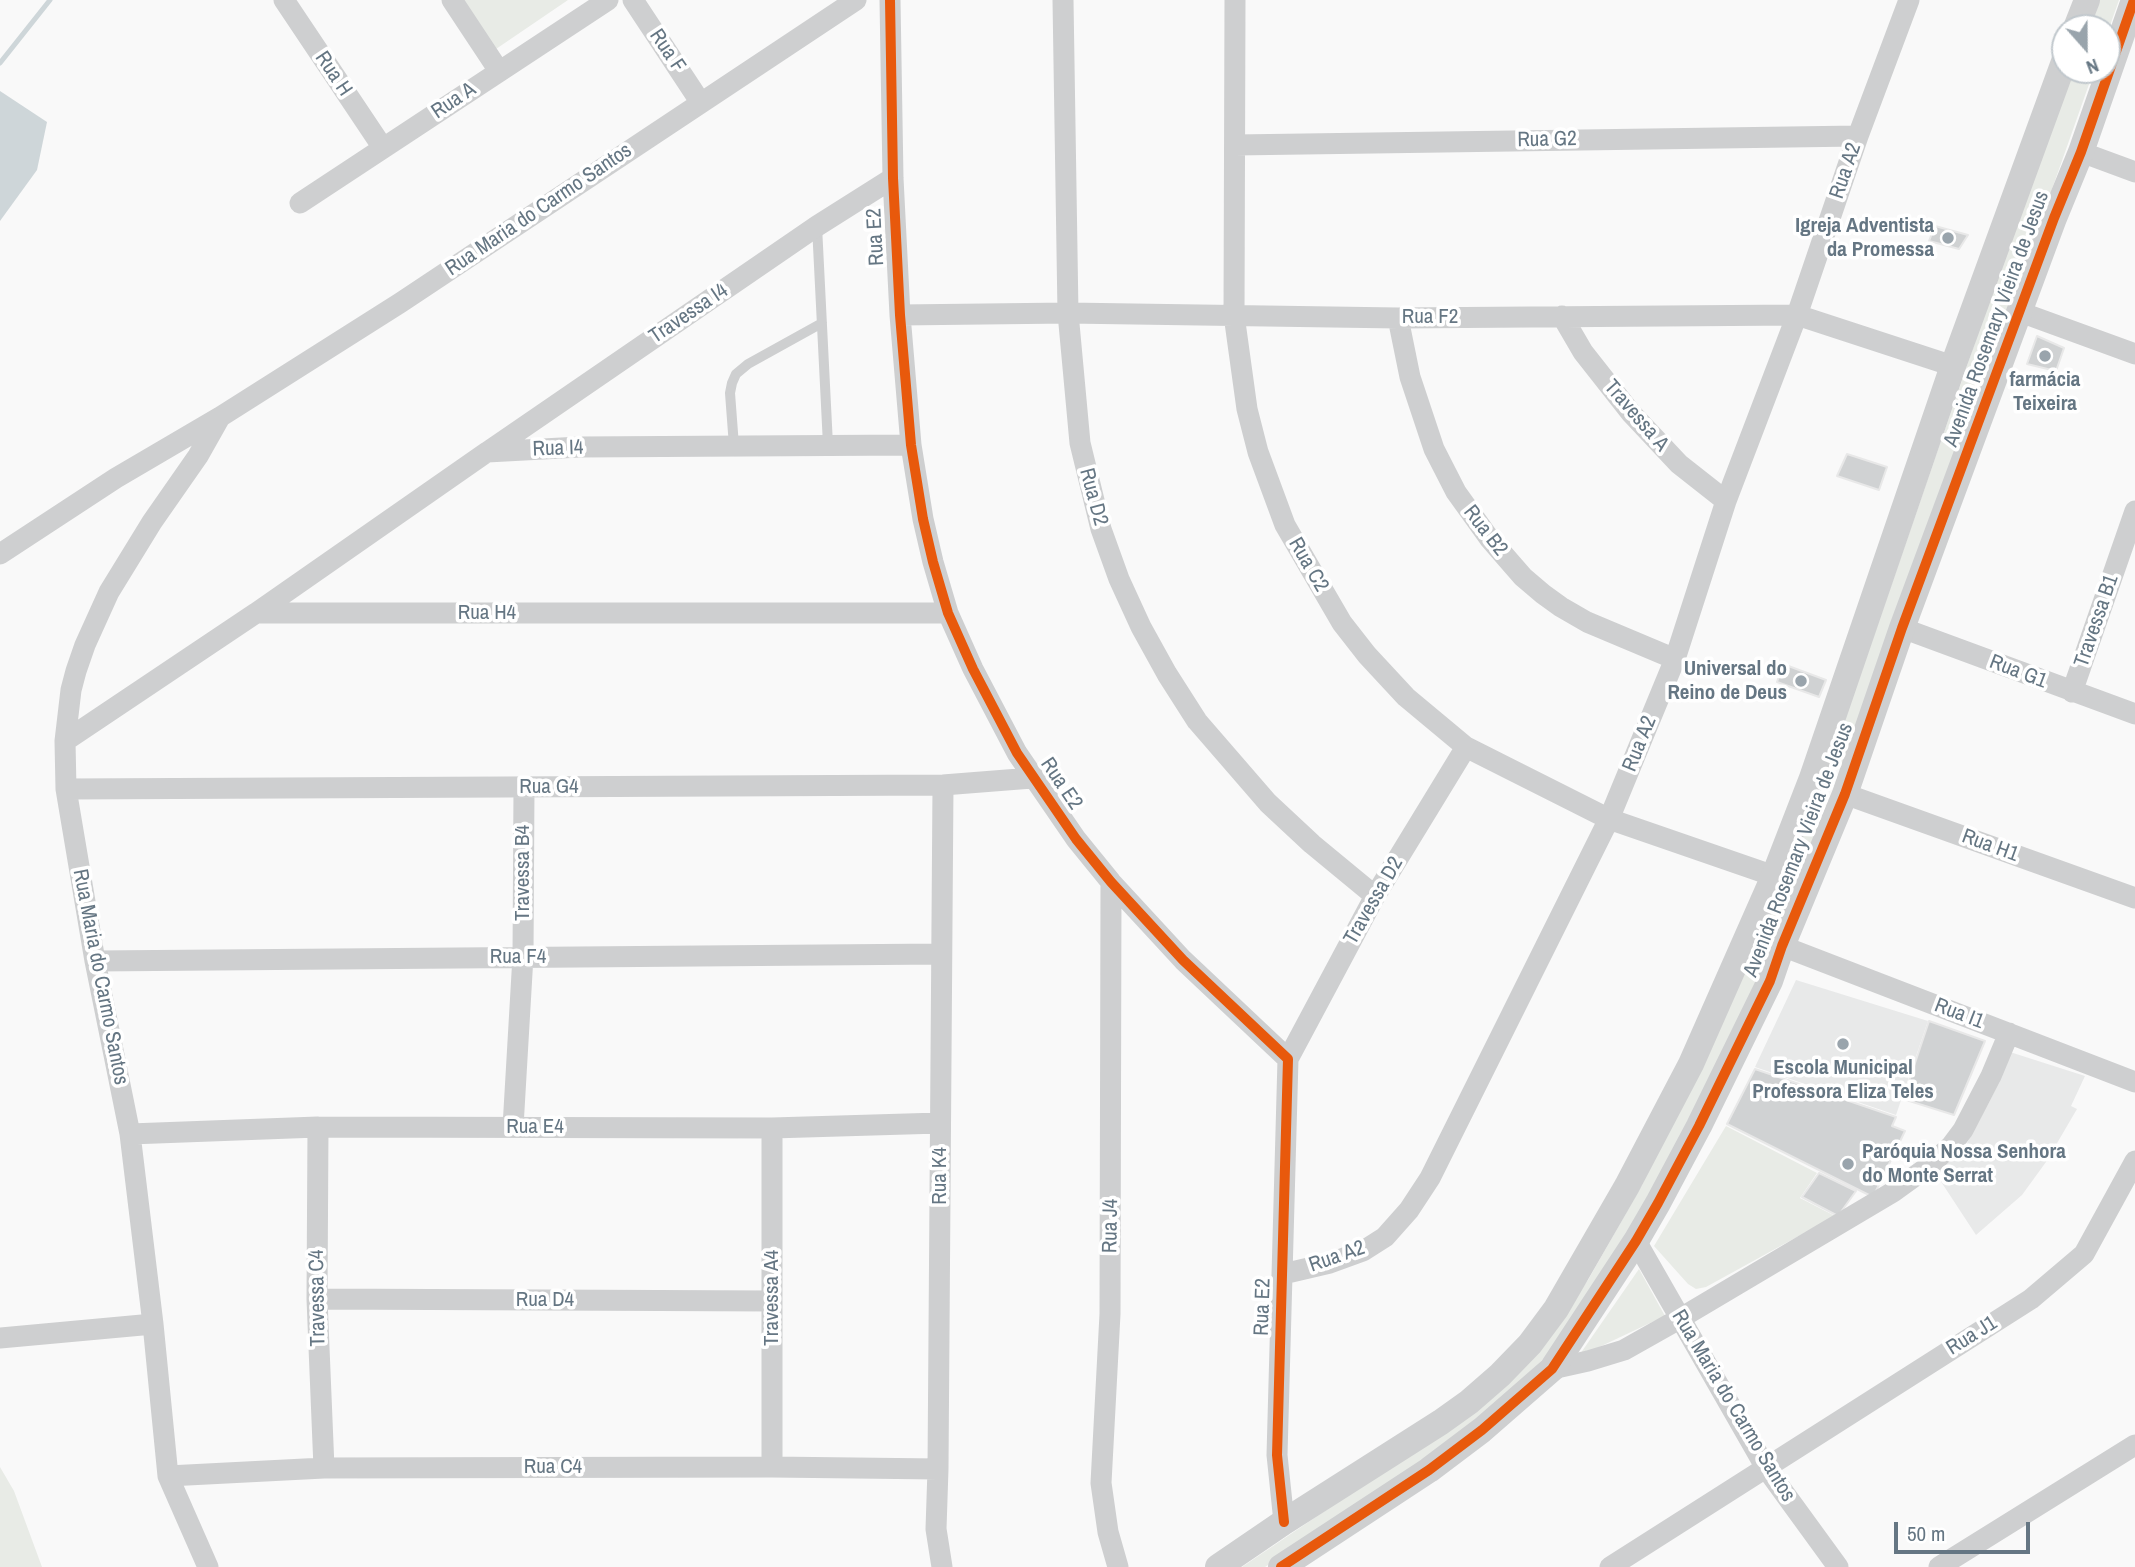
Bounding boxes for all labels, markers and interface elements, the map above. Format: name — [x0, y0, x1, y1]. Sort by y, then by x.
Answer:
north arrow — [2051, 14, 2121, 84]
street label: Rua F — [643, 25, 691, 77]
street label: Rua H — [309, 47, 357, 101]
text: N — [2083, 53, 2103, 81]
street label: Rua A — [427, 77, 481, 125]
street label: Rua G2 — [1517, 127, 1577, 153]
street label: Rua Maria do Carmo Santos — [441, 138, 637, 282]
street label: Rua A2 — [1825, 140, 1867, 202]
street label: Avenida Rosemary Vieira de Jesus — [1939, 188, 2055, 450]
street label: Rua E2 — [862, 208, 890, 266]
place label: Igreja Adventista da Promessa — [1795, 213, 1934, 263]
marker: Igreja Adventista da Promessa — [1940, 230, 1956, 246]
street label: Travessa I4 — [645, 279, 733, 349]
street label: Rua F2 — [1402, 304, 1458, 330]
marker: farmácia Teixeira — [2037, 348, 2053, 364]
place label: farmácia Teixeira — [2010, 367, 2080, 417]
street label: Travessa A — [1598, 375, 1674, 457]
street label: Rua I4 — [532, 436, 584, 462]
street label: Rua D2 — [1073, 466, 1113, 528]
street label: Rua B2 — [1457, 501, 1513, 561]
street label: Rua C2 — [1282, 533, 1334, 597]
street label: Travessa B1 — [2069, 571, 2125, 671]
street label: Rua H4 — [458, 600, 516, 626]
street label: Rua G1 — [1986, 650, 2050, 694]
place label: Universal do Reino de Deus — [1667, 656, 1787, 706]
marker: Universal do Reino de Deus — [1793, 673, 1809, 689]
street label: Rua A2 — [1618, 713, 1662, 775]
street label: Avenida Rosemary Vieira de Jesus — [1739, 719, 1859, 981]
street label: Rua E2 — [1034, 753, 1088, 815]
street label: Rua G4 — [519, 774, 579, 800]
street label: Rua H1 — [1958, 824, 2022, 868]
street label: Travessa B4 — [510, 825, 536, 921]
street label: Travessa D2 — [1339, 853, 1409, 949]
street label: Rua Maria do Carmo Santos — [67, 867, 133, 1087]
street label: Rua F4 — [490, 944, 546, 970]
street label: Rua I1 — [1931, 993, 1987, 1035]
marker: Escola Municipal Professora Eliza Teles — [1835, 1036, 1851, 1052]
place label: Escola Municipal Professora Eliza Teles — [1752, 1055, 1934, 1105]
street label: Rua E4 — [506, 1114, 564, 1140]
place label: Paróquia Nossa Senhora do Monte Serrat — [1862, 1139, 2066, 1189]
street label: Rua K4 — [927, 1147, 953, 1205]
marker: Paróquia Nossa Senhora do Monte Serrat — [1840, 1156, 1856, 1172]
street label: Rua J4 — [1098, 1199, 1124, 1253]
street label: Rua A2 — [1306, 1236, 1368, 1278]
street label: Travessa C4 — [305, 1249, 331, 1347]
street label: Travessa A4 — [759, 1250, 785, 1346]
street label: Rua E2 — [1249, 1278, 1277, 1336]
street label: Rua D4 — [516, 1287, 574, 1313]
street label: Rua Maria do Carmo Santos — [1666, 1306, 1800, 1506]
street label: Rua J1 — [1942, 1311, 2002, 1361]
street label: Rua C4 — [524, 1454, 582, 1480]
scale bar — [1897, 1508, 2034, 1552]
text: 50 m — [1907, 1519, 1945, 1548]

